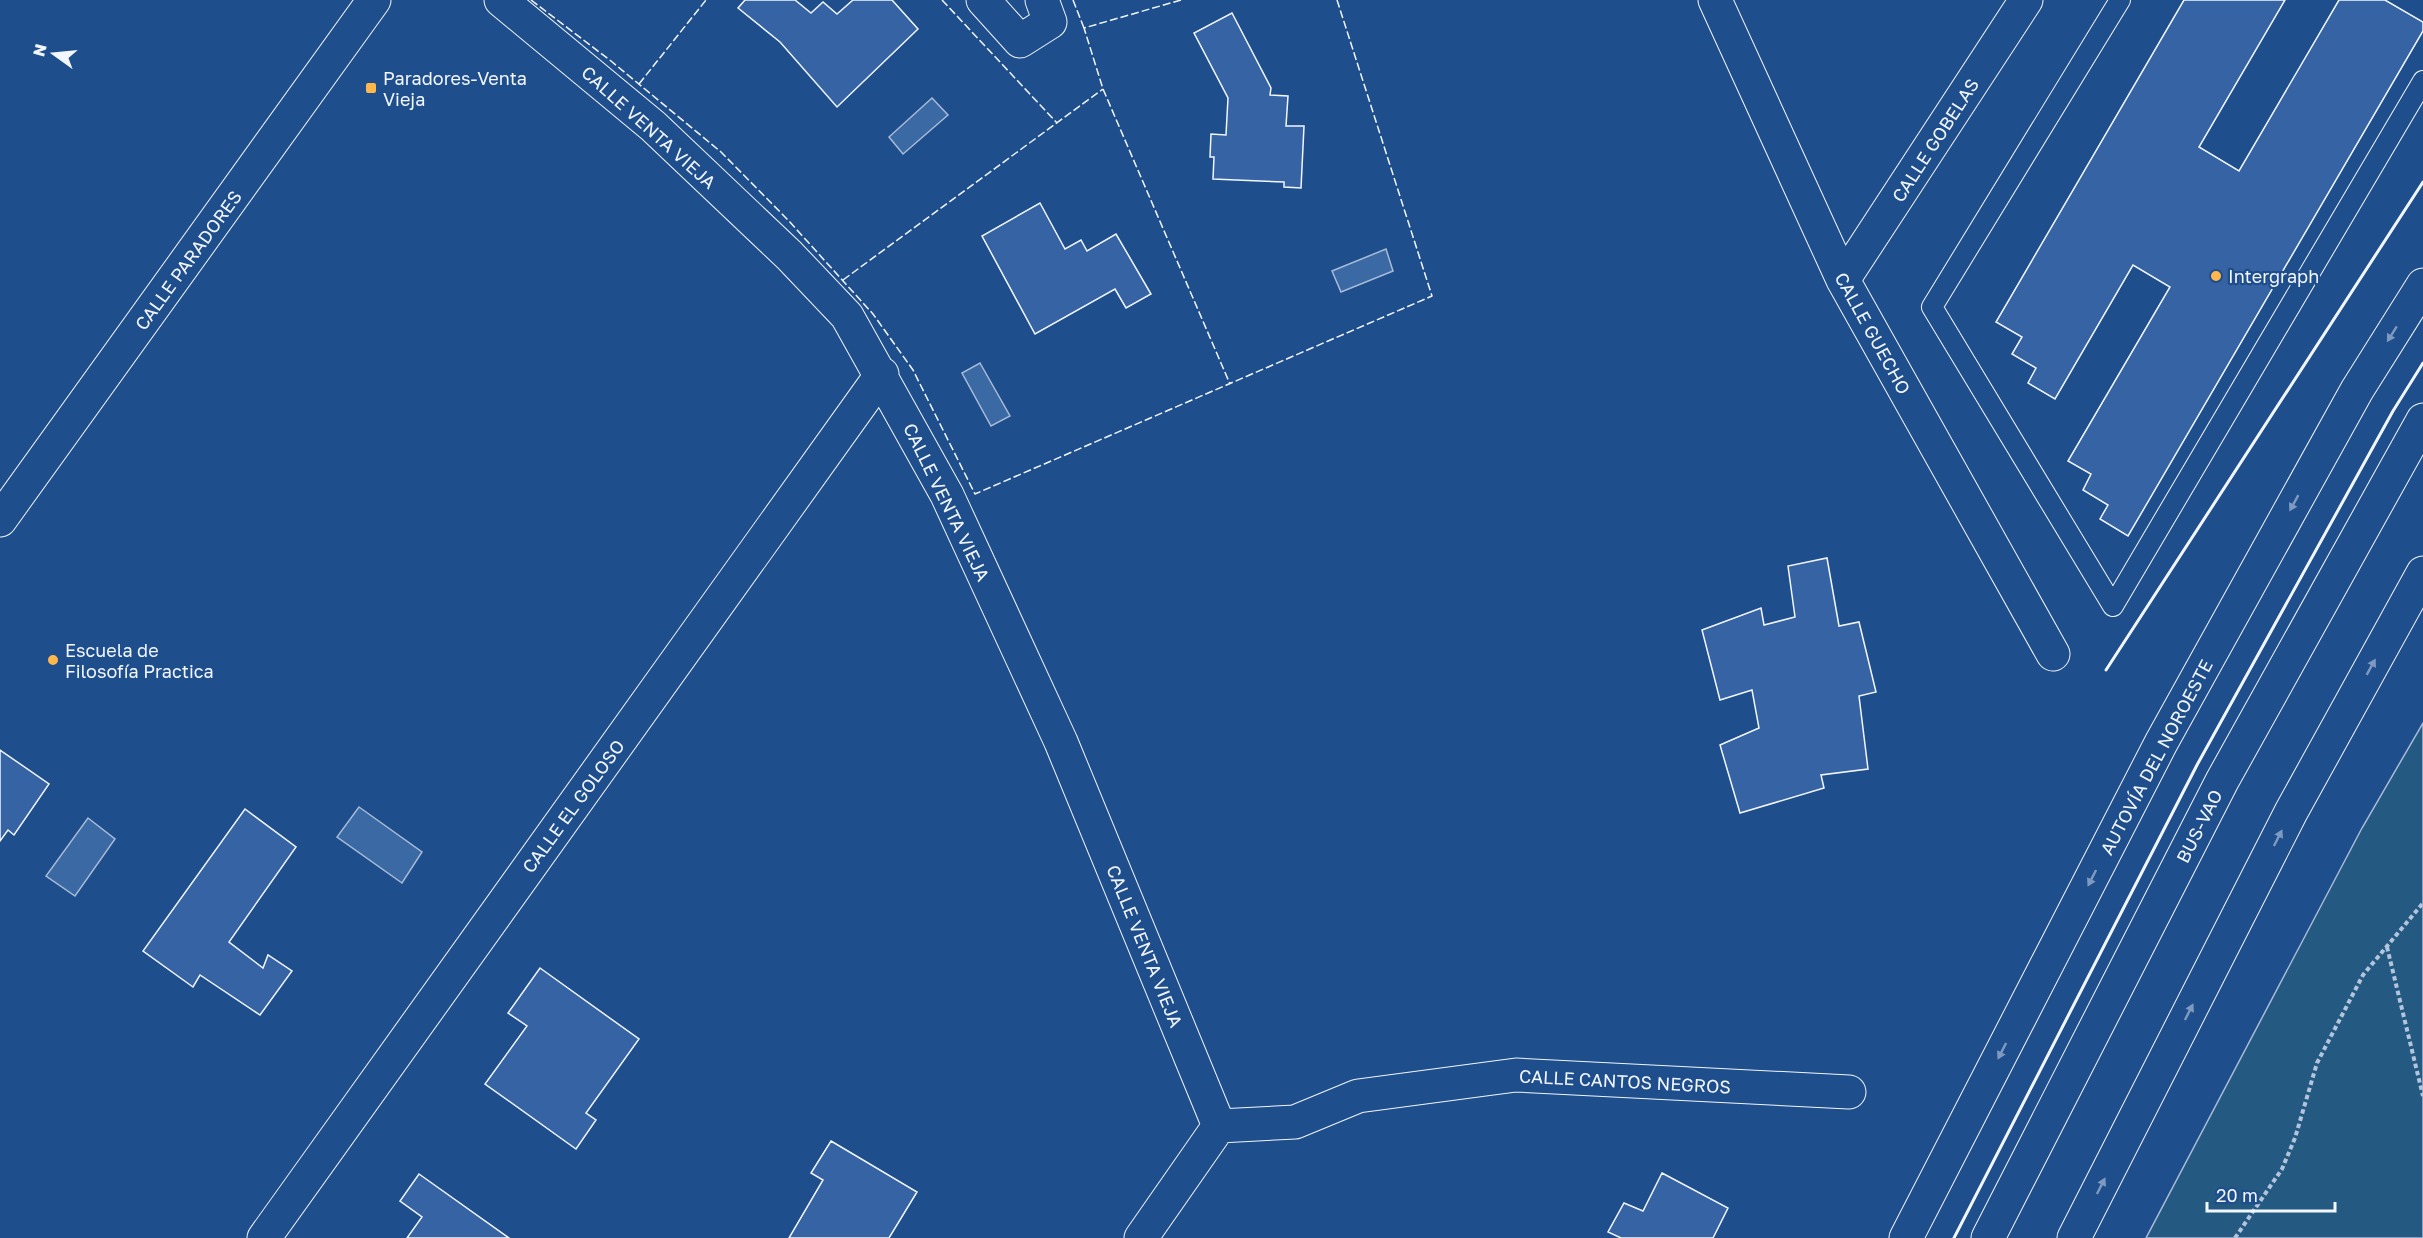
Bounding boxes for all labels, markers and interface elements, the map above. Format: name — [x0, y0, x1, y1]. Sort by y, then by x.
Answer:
north arrow — [24, 24, 84, 84]
text: N — [28, 42, 51, 59]
street label: CALLE VENTA VIEJA — [577, 61, 721, 193]
place label: Paradores-Venta Vieja — [383, 67, 527, 110]
street label: CALLE GOBELAS — [1887, 74, 1983, 206]
marker: Paradores-Venta Vieja — [364, 81, 378, 95]
street label: CALLE PARADORES — [130, 186, 246, 334]
place label: Intergraph — [2228, 265, 2319, 287]
street label: CALLE GUECHO — [1830, 268, 1916, 398]
marker: Intergraph — [2209, 269, 2223, 283]
one-way arrow — [2386, 326, 2397, 342]
street label: CALLE VENTA VIEJA — [899, 419, 995, 585]
one-way arrow — [2289, 495, 2299, 512]
place label: Escuela de Filosofía Practica — [65, 639, 214, 682]
marker: Escuela de Filosofía Practica — [46, 653, 60, 667]
street label: AUTOVÍA DEL NOROESTE — [2095, 656, 2217, 858]
one-way arrow — [2366, 658, 2376, 675]
street label: CALLE EL GOLOSO — [517, 735, 629, 877]
street label: BUS-VAO — [2171, 786, 2227, 866]
one-way arrow — [2273, 830, 2282, 847]
street label: CALLE VENTA VIEJA — [1102, 862, 1188, 1030]
one-way arrow — [2087, 869, 2096, 886]
one-way arrow — [2184, 1003, 2194, 1020]
one-way arrow — [1997, 1043, 2007, 1060]
street label: CALLE CANTOS NEGROS — [1519, 1064, 1731, 1098]
scale bar — [2207, 1175, 2334, 1213]
one-way arrow — [2095, 1177, 2105, 1195]
text: 20 m — [2216, 1184, 2258, 1206]

